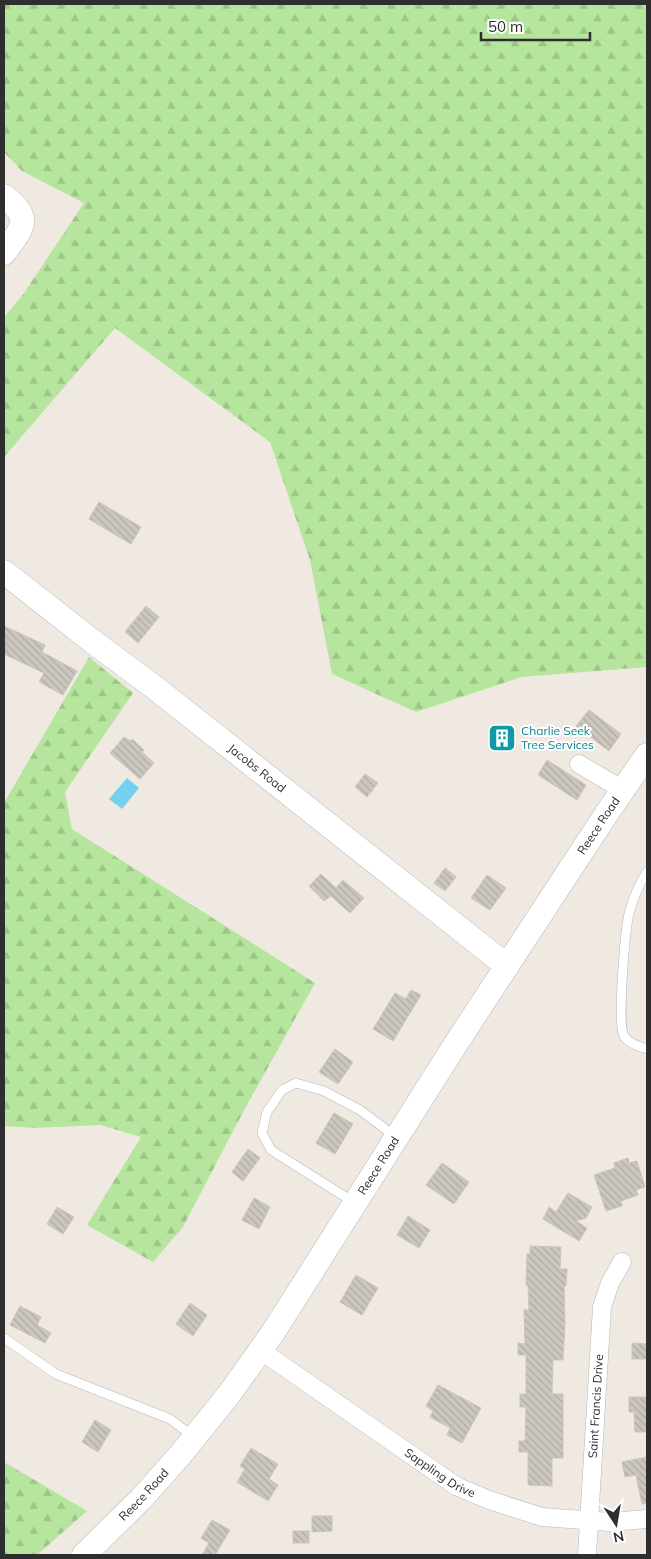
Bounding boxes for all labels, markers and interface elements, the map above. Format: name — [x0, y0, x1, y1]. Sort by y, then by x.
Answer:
scale bar — [481, 10, 590, 42]
text: 50 m — [488, 17, 523, 36]
building icon: Charlie Seek Tree Services — [487, 723, 517, 753]
place label: Charlie Seek Tree Services — [521, 723, 594, 752]
street label: Jacobs Road — [225, 740, 289, 795]
street label: Reece Road — [574, 794, 623, 857]
street label: Reece Road — [354, 1133, 402, 1197]
street label: Saint Francis Drive — [585, 1354, 606, 1459]
street label: Sappling Drive — [402, 1445, 478, 1500]
street label: Reece Road — [115, 1465, 172, 1524]
north arrow — [591, 1499, 641, 1549]
text: N — [612, 1527, 626, 1547]

